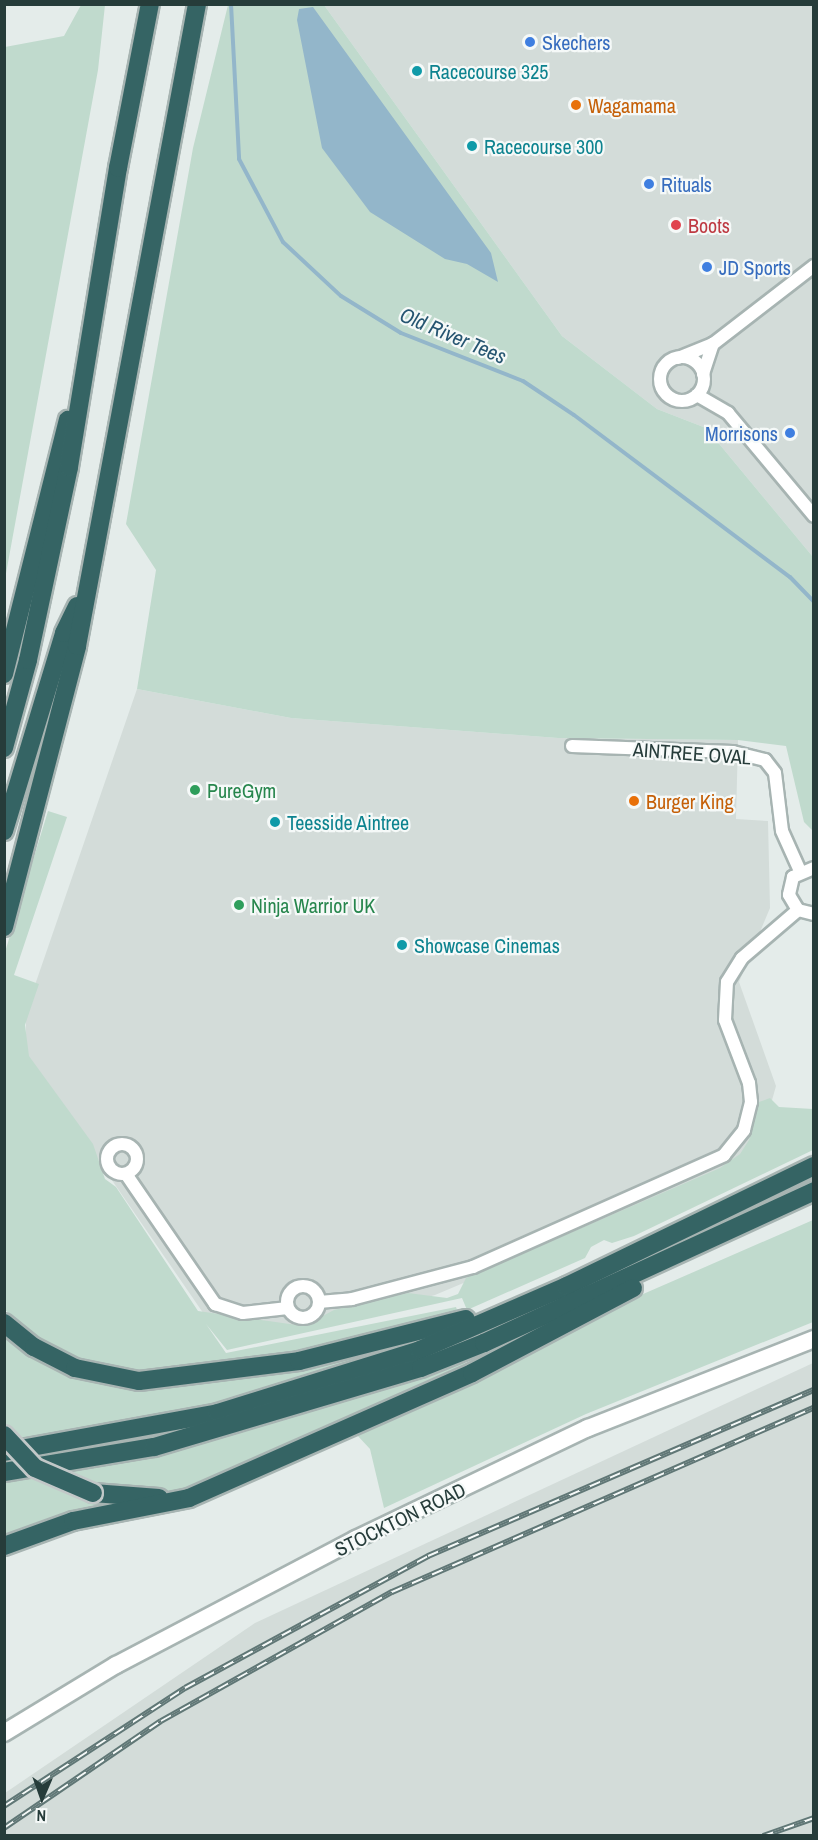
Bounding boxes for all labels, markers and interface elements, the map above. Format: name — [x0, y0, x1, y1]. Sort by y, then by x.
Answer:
place label: Skechers — [542, 30, 610, 54]
marker: Skechers — [523, 35, 537, 49]
place label: Racecourse 325 — [429, 59, 548, 83]
marker: Racecourse 325 — [410, 64, 424, 78]
place label: Wagamama — [588, 93, 676, 117]
marker: Wagamama — [569, 98, 583, 112]
place label: Racecourse 300 — [484, 134, 603, 158]
marker: Racecourse 300 — [465, 139, 479, 153]
place label: Rituals — [661, 172, 712, 196]
marker: Rituals — [642, 177, 656, 191]
place label: Boots — [688, 213, 730, 237]
marker: Boots — [669, 218, 683, 232]
place label: JD Sports — [719, 255, 791, 279]
marker: JD Sports — [700, 260, 714, 274]
water label: Old River Tees — [396, 302, 510, 370]
place label: Morrisons — [705, 421, 778, 445]
marker: Morrisons — [783, 426, 797, 440]
street label: AINTREE OVAL — [632, 737, 752, 769]
place label: PureGym — [207, 778, 276, 802]
marker: PureGym — [188, 783, 202, 797]
place label: Burger King — [646, 789, 734, 813]
marker: Burger King — [627, 794, 641, 808]
place label: Teesside Aintree — [287, 810, 410, 834]
marker: Teesside Aintree — [268, 815, 282, 829]
place label: Ninja Warrior UK — [251, 893, 375, 917]
marker: Ninja Warrior UK — [232, 898, 246, 912]
place label: Showcase Cinemas — [414, 933, 560, 957]
marker: Showcase Cinemas — [395, 938, 409, 952]
street label: STOCKTON ROAD — [331, 1477, 469, 1561]
north arrow — [12, 1768, 72, 1828]
text: N — [36, 1805, 47, 1827]

